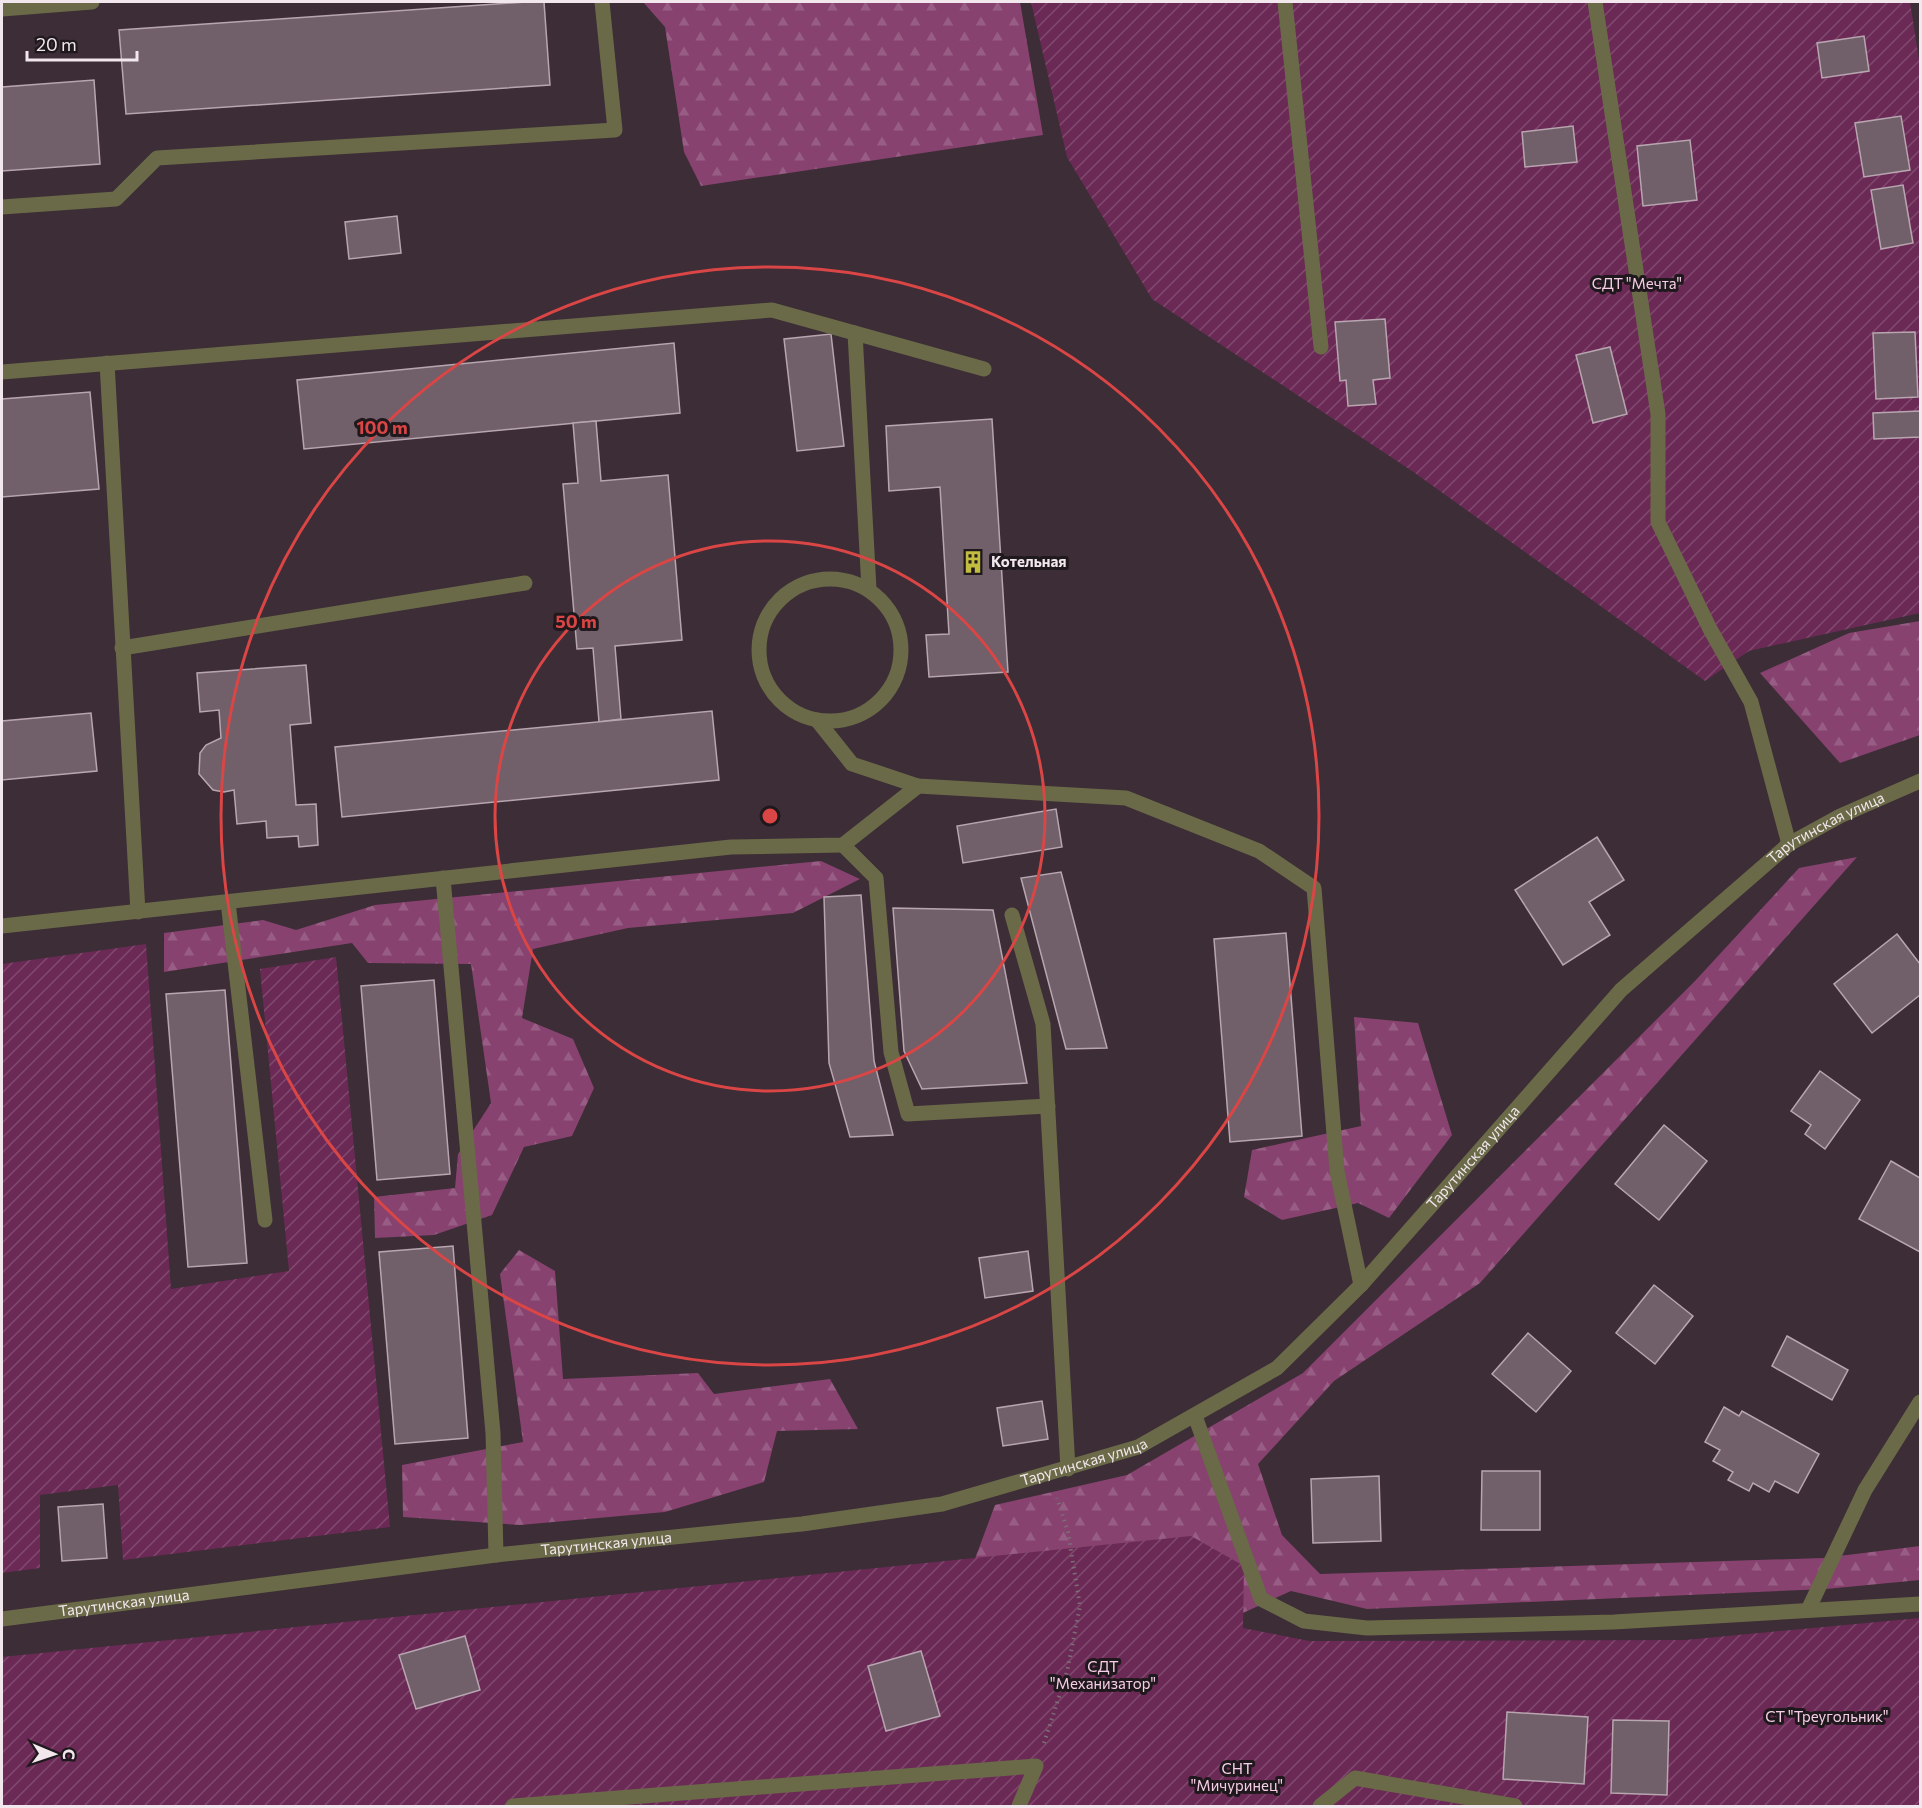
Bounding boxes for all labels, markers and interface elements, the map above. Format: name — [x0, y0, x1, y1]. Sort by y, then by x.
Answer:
scale bar — [27, 24, 136, 62]
text: 20 m — [36, 33, 77, 55]
park label: СДТ "Мечта" — [1592, 274, 1682, 292]
text: 100 m — [356, 416, 408, 438]
building icon: Котельная — [960, 549, 986, 575]
place label: Котельная — [991, 552, 1067, 570]
text: 50 m — [555, 610, 597, 632]
street label: Тарутинская улица — [1763, 788, 1887, 867]
centre of rings — [760, 806, 780, 826]
street label: Тарутинская улица — [1422, 1102, 1523, 1212]
street label: Тарутинская улица — [1018, 1434, 1150, 1489]
street label: Тарутинская улица — [540, 1527, 673, 1558]
street label: Тарутинская улица — [57, 1585, 190, 1620]
park label: СДТ "Механизатор" — [1050, 1657, 1156, 1692]
park label: СТ "Треугольник" — [1765, 1707, 1889, 1725]
north arrow — [24, 1724, 84, 1784]
text: С — [60, 1749, 79, 1760]
park label: СНТ "Мичуринец" — [1191, 1759, 1283, 1794]

